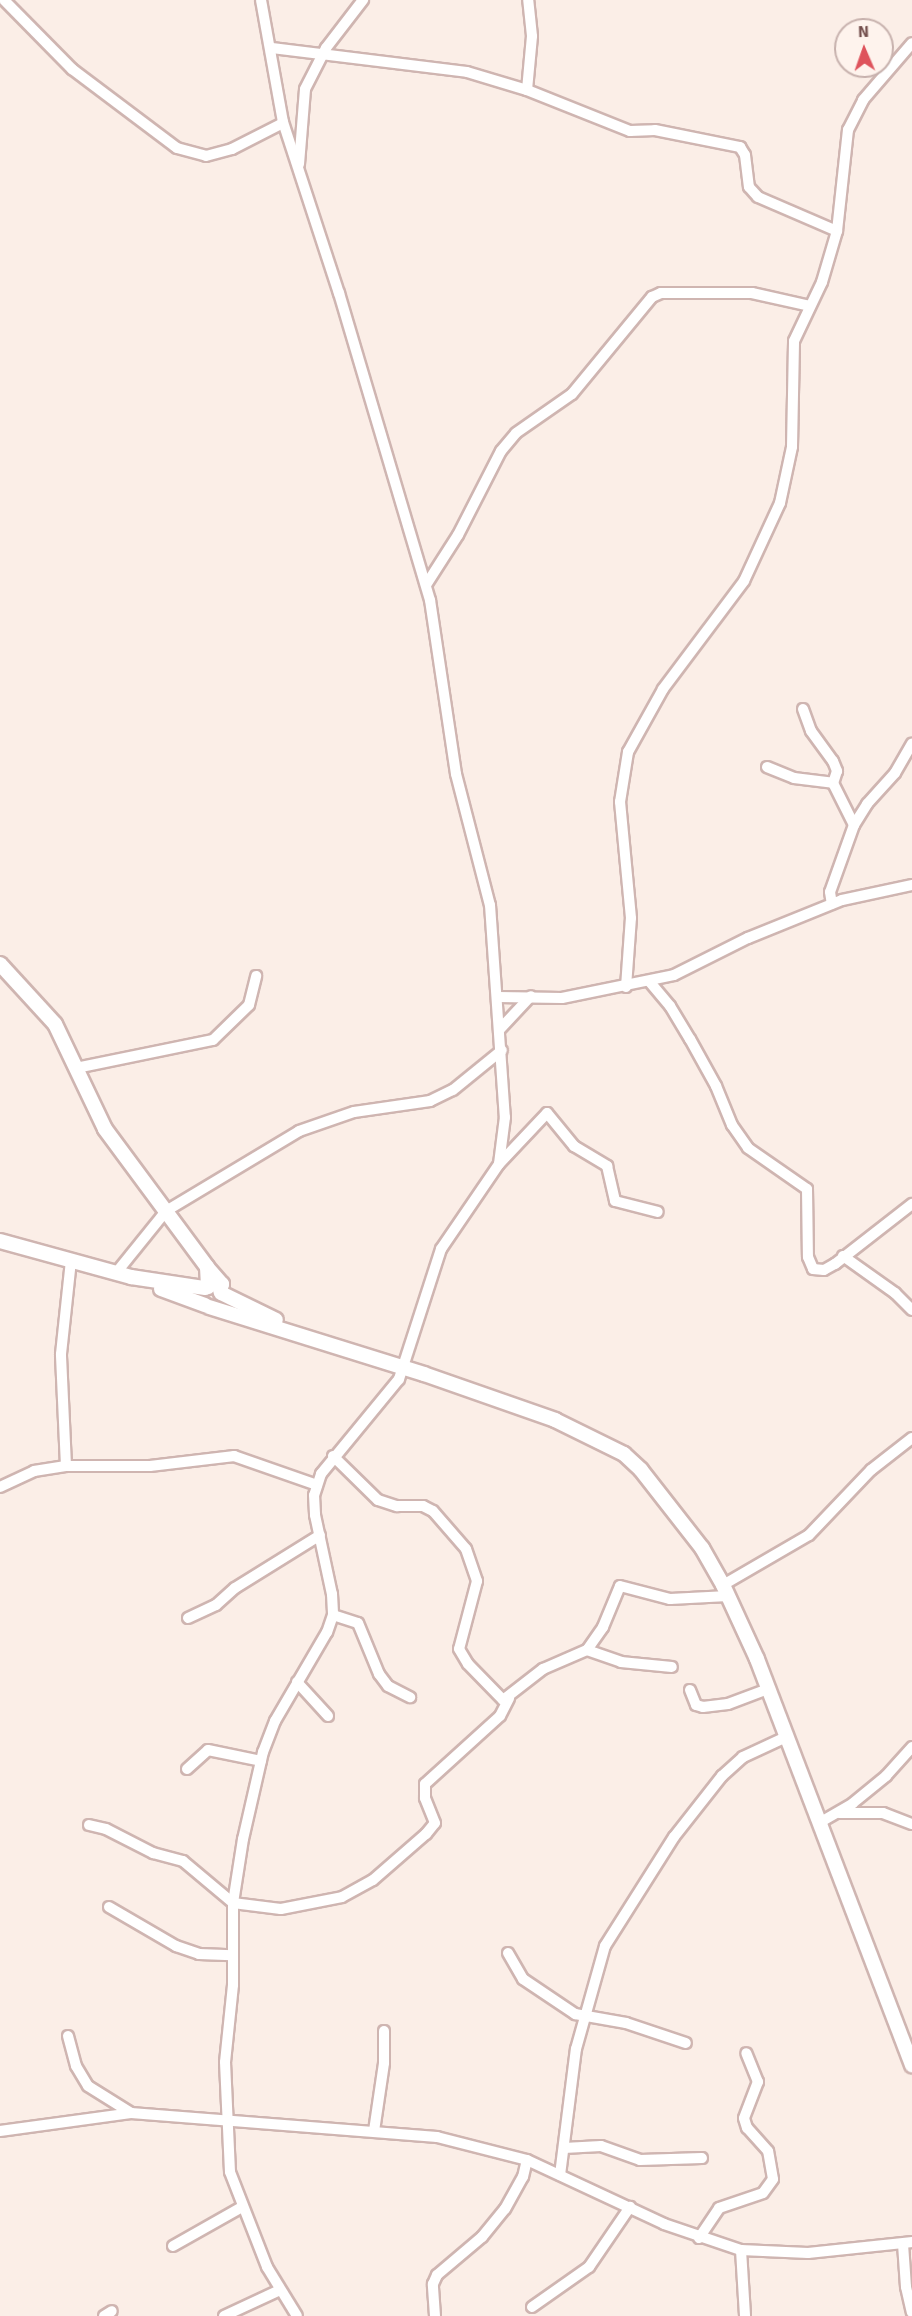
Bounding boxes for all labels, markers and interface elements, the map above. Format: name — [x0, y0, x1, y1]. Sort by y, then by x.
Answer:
north arrow — [834, 18, 894, 78]
text: N — [858, 22, 869, 42]

